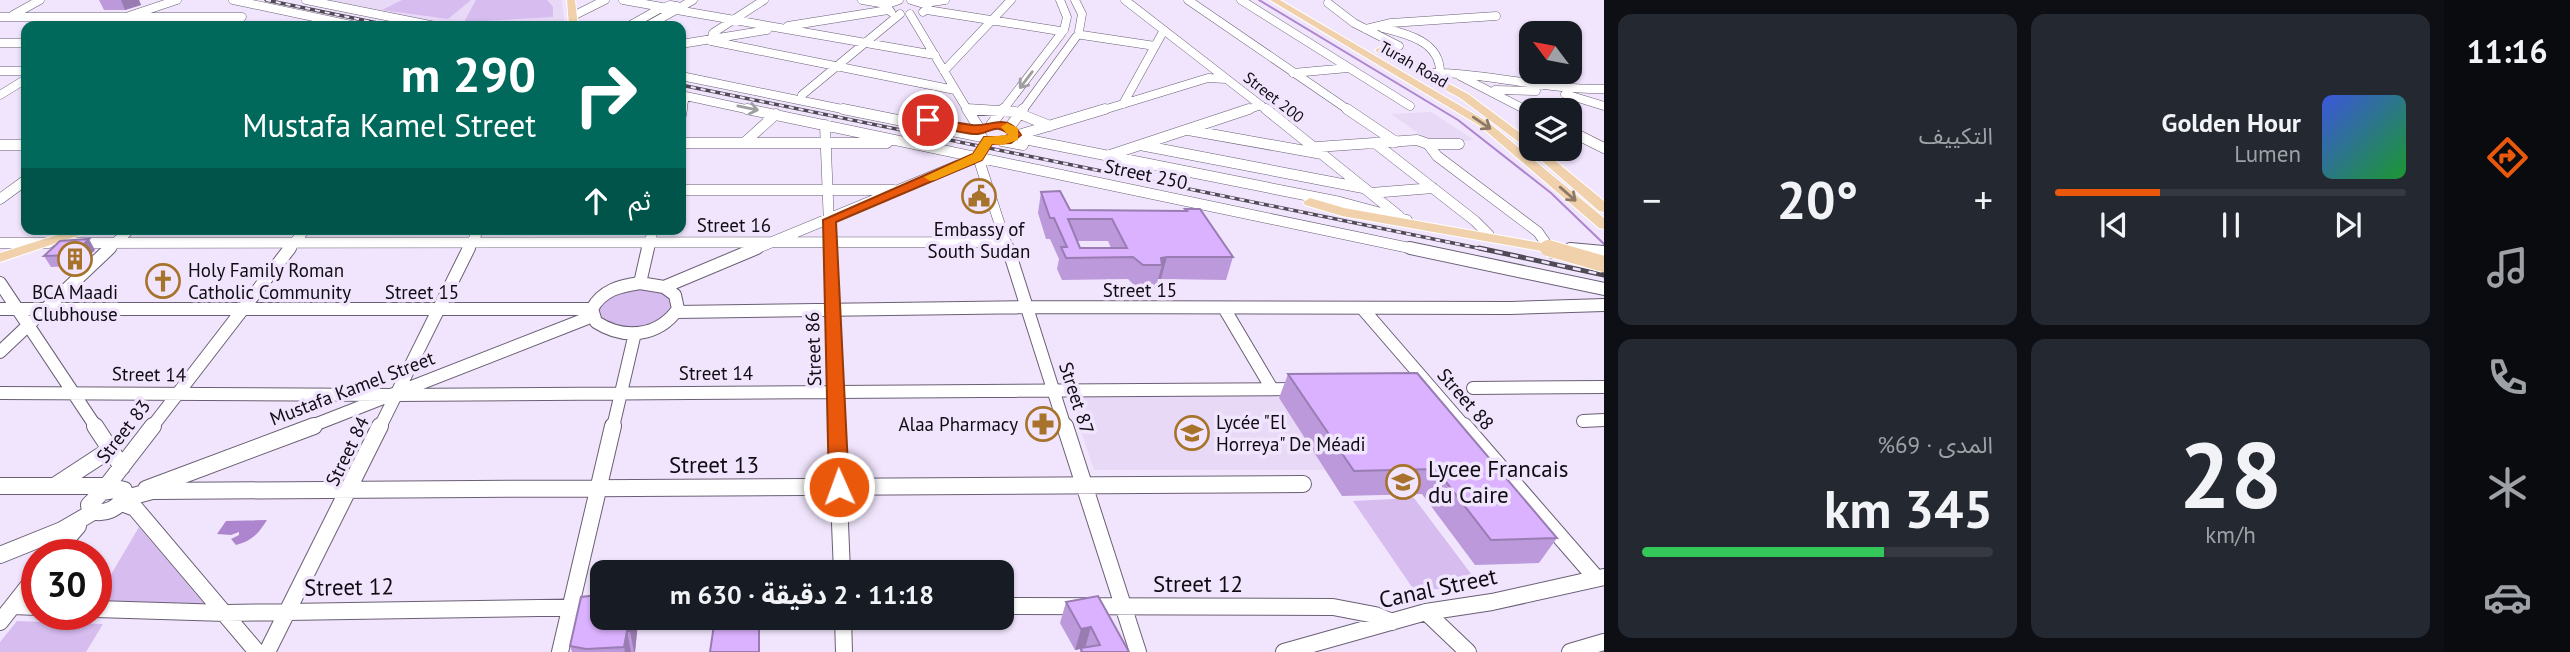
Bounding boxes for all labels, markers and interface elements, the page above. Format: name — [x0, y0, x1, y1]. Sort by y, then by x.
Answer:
north arrow — [1519, 21, 1582, 84]
map controls — [1519, 21, 1582, 161]
text: 11:16 — [2466, 30, 2548, 72]
street label: Turah Road — [1376, 36, 1452, 92]
text: 290 m — [401, 42, 536, 106]
icon: right — [560, 49, 651, 140]
street label: Street 200 — [1240, 67, 1308, 127]
one-way arrow — [1019, 70, 1034, 88]
pin — [898, 90, 958, 150]
button: layers — [1519, 98, 1582, 161]
icon: arrive — [909, 101, 947, 139]
one-way arrow — [736, 102, 759, 116]
text: Mustafa Kamel Street — [242, 104, 536, 146]
text: Golden Hour — [2162, 106, 2301, 139]
one-way arrow — [1472, 116, 1491, 130]
text: التكييف — [1919, 121, 1993, 150]
icon: directions — [2483, 133, 2532, 182]
text: Lumen — [2234, 139, 2301, 168]
street label: Street 250 — [1102, 153, 1190, 195]
text: 20° — [1777, 166, 1858, 233]
text: − — [1642, 175, 1661, 224]
text: + — [1974, 175, 1993, 224]
public building icon: Embassy of South Sudan — [960, 177, 998, 215]
icon: ahead — [577, 182, 615, 220]
text: ثم — [629, 184, 651, 217]
one-way arrow — [1559, 186, 1577, 202]
icon: previous — [2095, 206, 2133, 244]
icon: pause — [2212, 206, 2250, 244]
icon: next — [2329, 206, 2367, 244]
street label: Street 16 — [697, 213, 771, 237]
place label: Embassy of South Sudan — [928, 217, 1030, 263]
building icon: BCA Maadi Clubhouse — [56, 240, 94, 278]
icon: music — [2483, 243, 2532, 292]
place label: Holy Family Roman Catholic Community — [188, 258, 351, 304]
church icon: Holy Family Roman Catholic Community — [144, 262, 182, 300]
street label: Street 15 — [1103, 278, 1177, 302]
place label: BCA Maadi Clubhouse — [32, 280, 118, 326]
street label: Street 15 — [385, 280, 459, 304]
street label: Street 86 — [800, 311, 826, 387]
street label: Mustafa Kamel Street — [266, 345, 438, 430]
icon: phone — [2483, 353, 2532, 402]
street label: Street 87 — [1054, 359, 1100, 437]
street label: Street 14 — [112, 361, 186, 387]
street label: Street 14 — [679, 361, 753, 385]
street label: Street 88 — [1433, 363, 1499, 435]
street label: Street 83 — [91, 394, 155, 468]
pharmacy icon: Alaa Pharmacy — [1024, 405, 1062, 443]
place label: Lycée "El Horreya" De Méadi — [1216, 410, 1366, 456]
street label: Street 84 — [320, 412, 374, 490]
place label: Alaa Pharmacy — [898, 412, 1018, 436]
school or university icon: Lycée "El Horreya" De Méadi — [1173, 414, 1211, 452]
text: 28 — [2179, 415, 2282, 533]
text: المدى · 69% — [1877, 430, 1993, 459]
street label: Street 13 — [669, 450, 759, 479]
position arrow — [802, 450, 876, 524]
place label: Lycee Francais du Caire — [1428, 454, 1569, 509]
school or university icon: Lycee Francais du Caire — [1384, 463, 1422, 501]
icon: climate — [2483, 463, 2532, 512]
text: 345 km — [1824, 475, 1993, 542]
text: km/h — [2205, 520, 2256, 549]
speed limit sign: 30 — [21, 539, 112, 630]
street label: Canal Street — [1376, 561, 1500, 614]
street label: Street 12 — [1153, 569, 1243, 598]
street label: Street 12 — [304, 571, 394, 602]
icon: car — [2483, 573, 2532, 622]
text: 11:18 · 2 دقيقة · 630 m — [670, 578, 934, 611]

